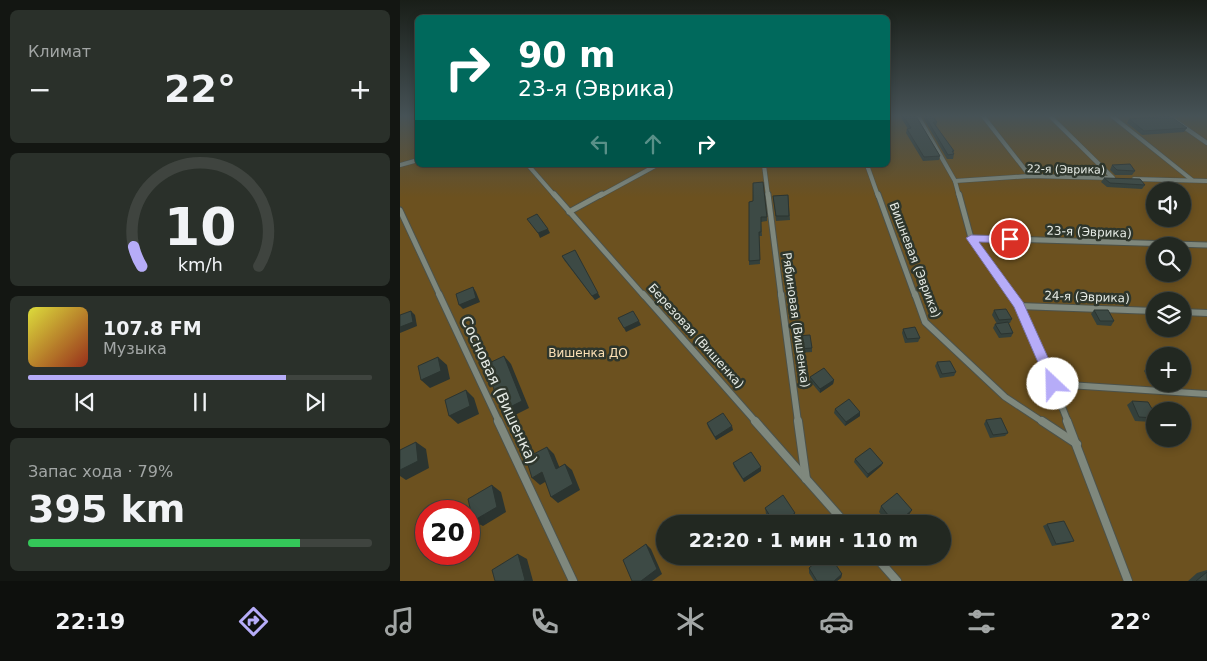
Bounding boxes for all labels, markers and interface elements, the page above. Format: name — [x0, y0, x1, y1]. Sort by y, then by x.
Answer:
icon: right — [435, 35, 500, 100]
text: 90 m — [518, 35, 615, 75]
text: Климат — [28, 42, 91, 61]
text: 22° — [164, 67, 236, 111]
text: − — [28, 73, 51, 106]
text: + — [349, 73, 372, 106]
text: 23-я (Эврика) — [518, 76, 675, 101]
icon: left — [586, 130, 614, 158]
icon: ahead — [639, 130, 667, 158]
icon: right — [692, 130, 720, 158]
street label: 22-я (Эврика) — [1027, 162, 1105, 177]
map controls — [1146, 182, 1191, 447]
button: sound — [1146, 182, 1191, 227]
text: 10 — [164, 197, 236, 257]
street label: Вишневая (Эврика) — [887, 200, 943, 320]
pin — [989, 218, 1031, 260]
street label: 23-я (Эврика) — [1046, 224, 1132, 240]
icon: arrive — [996, 225, 1024, 253]
button: search — [1146, 237, 1191, 282]
street label: Рябиновая (Вишенка) — [780, 251, 812, 389]
text: km/h — [177, 254, 223, 275]
street label: Березовая (Вишенка) — [645, 281, 747, 391]
street label: 24-я (Эврика) — [1044, 289, 1130, 305]
button: layers — [1146, 292, 1191, 337]
street label: Сосновая (Вишенка) — [457, 313, 541, 467]
text: 107.8 FM — [103, 317, 202, 339]
text: Музыка — [103, 339, 167, 358]
park label: Вишенка ДО — [548, 346, 628, 360]
button: + — [1146, 347, 1191, 392]
position arrow — [1026, 357, 1078, 409]
icon: previous — [71, 388, 99, 416]
icon: pause — [186, 388, 214, 416]
icon: next — [301, 388, 329, 416]
button: − — [1146, 402, 1191, 447]
text: Запас хода · 79% — [28, 462, 173, 481]
text: 395 km — [28, 487, 185, 531]
speed limit sign: 20 — [415, 500, 480, 565]
text: 22:20 · 1 мин · 110 m — [689, 529, 918, 551]
icon: directions — [236, 604, 271, 639]
icon: music — [382, 604, 417, 639]
icon: phone — [527, 604, 562, 639]
icon: climate — [673, 604, 708, 639]
icon: car — [819, 604, 854, 639]
icon: filters — [964, 604, 999, 639]
text: 22:19 — [55, 609, 125, 634]
text: 22° — [1110, 609, 1152, 634]

